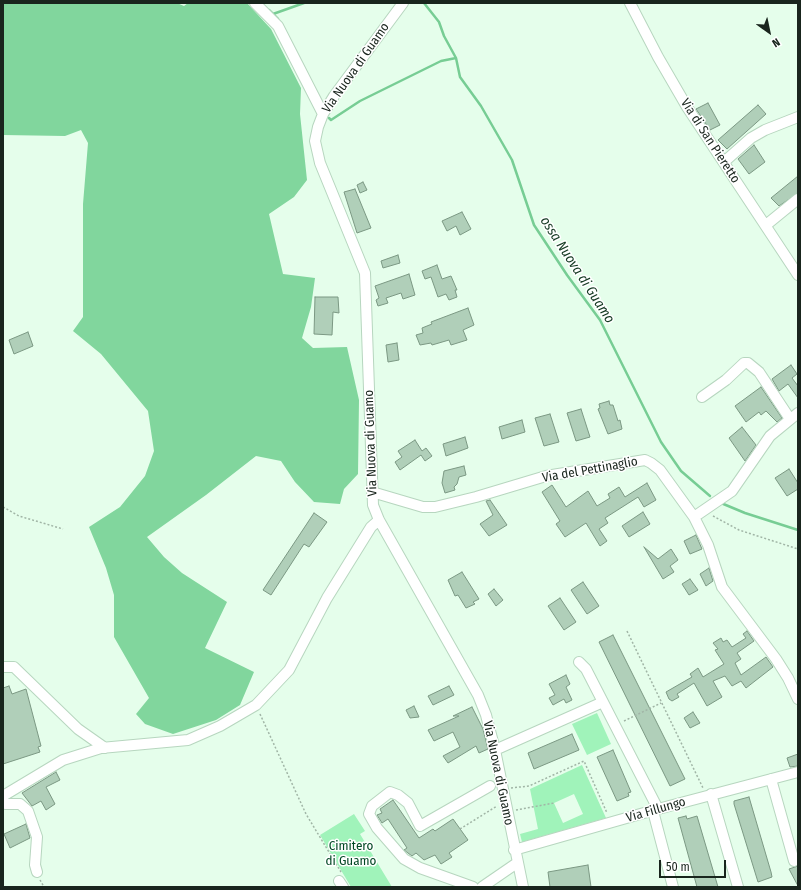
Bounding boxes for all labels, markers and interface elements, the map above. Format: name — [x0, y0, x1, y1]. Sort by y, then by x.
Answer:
north arrow — [749, 12, 789, 52]
street label: Via Nuova di Guamo — [319, 20, 393, 116]
text: N — [770, 35, 782, 50]
street label: Via di San Pieretto — [677, 96, 743, 186]
water label: ossa Nuova di Guamo — [536, 213, 618, 327]
street label: Via Nuova di Guamo — [361, 389, 381, 497]
street label: Via del Pettinaglio — [541, 454, 639, 486]
street label: Via Nuova di Guamo — [479, 719, 517, 827]
street label: Via Fillungo — [624, 794, 688, 826]
park label: Cimitero di Guamo — [326, 838, 376, 869]
scale bar — [661, 852, 728, 878]
text: 50 m — [666, 860, 690, 874]

